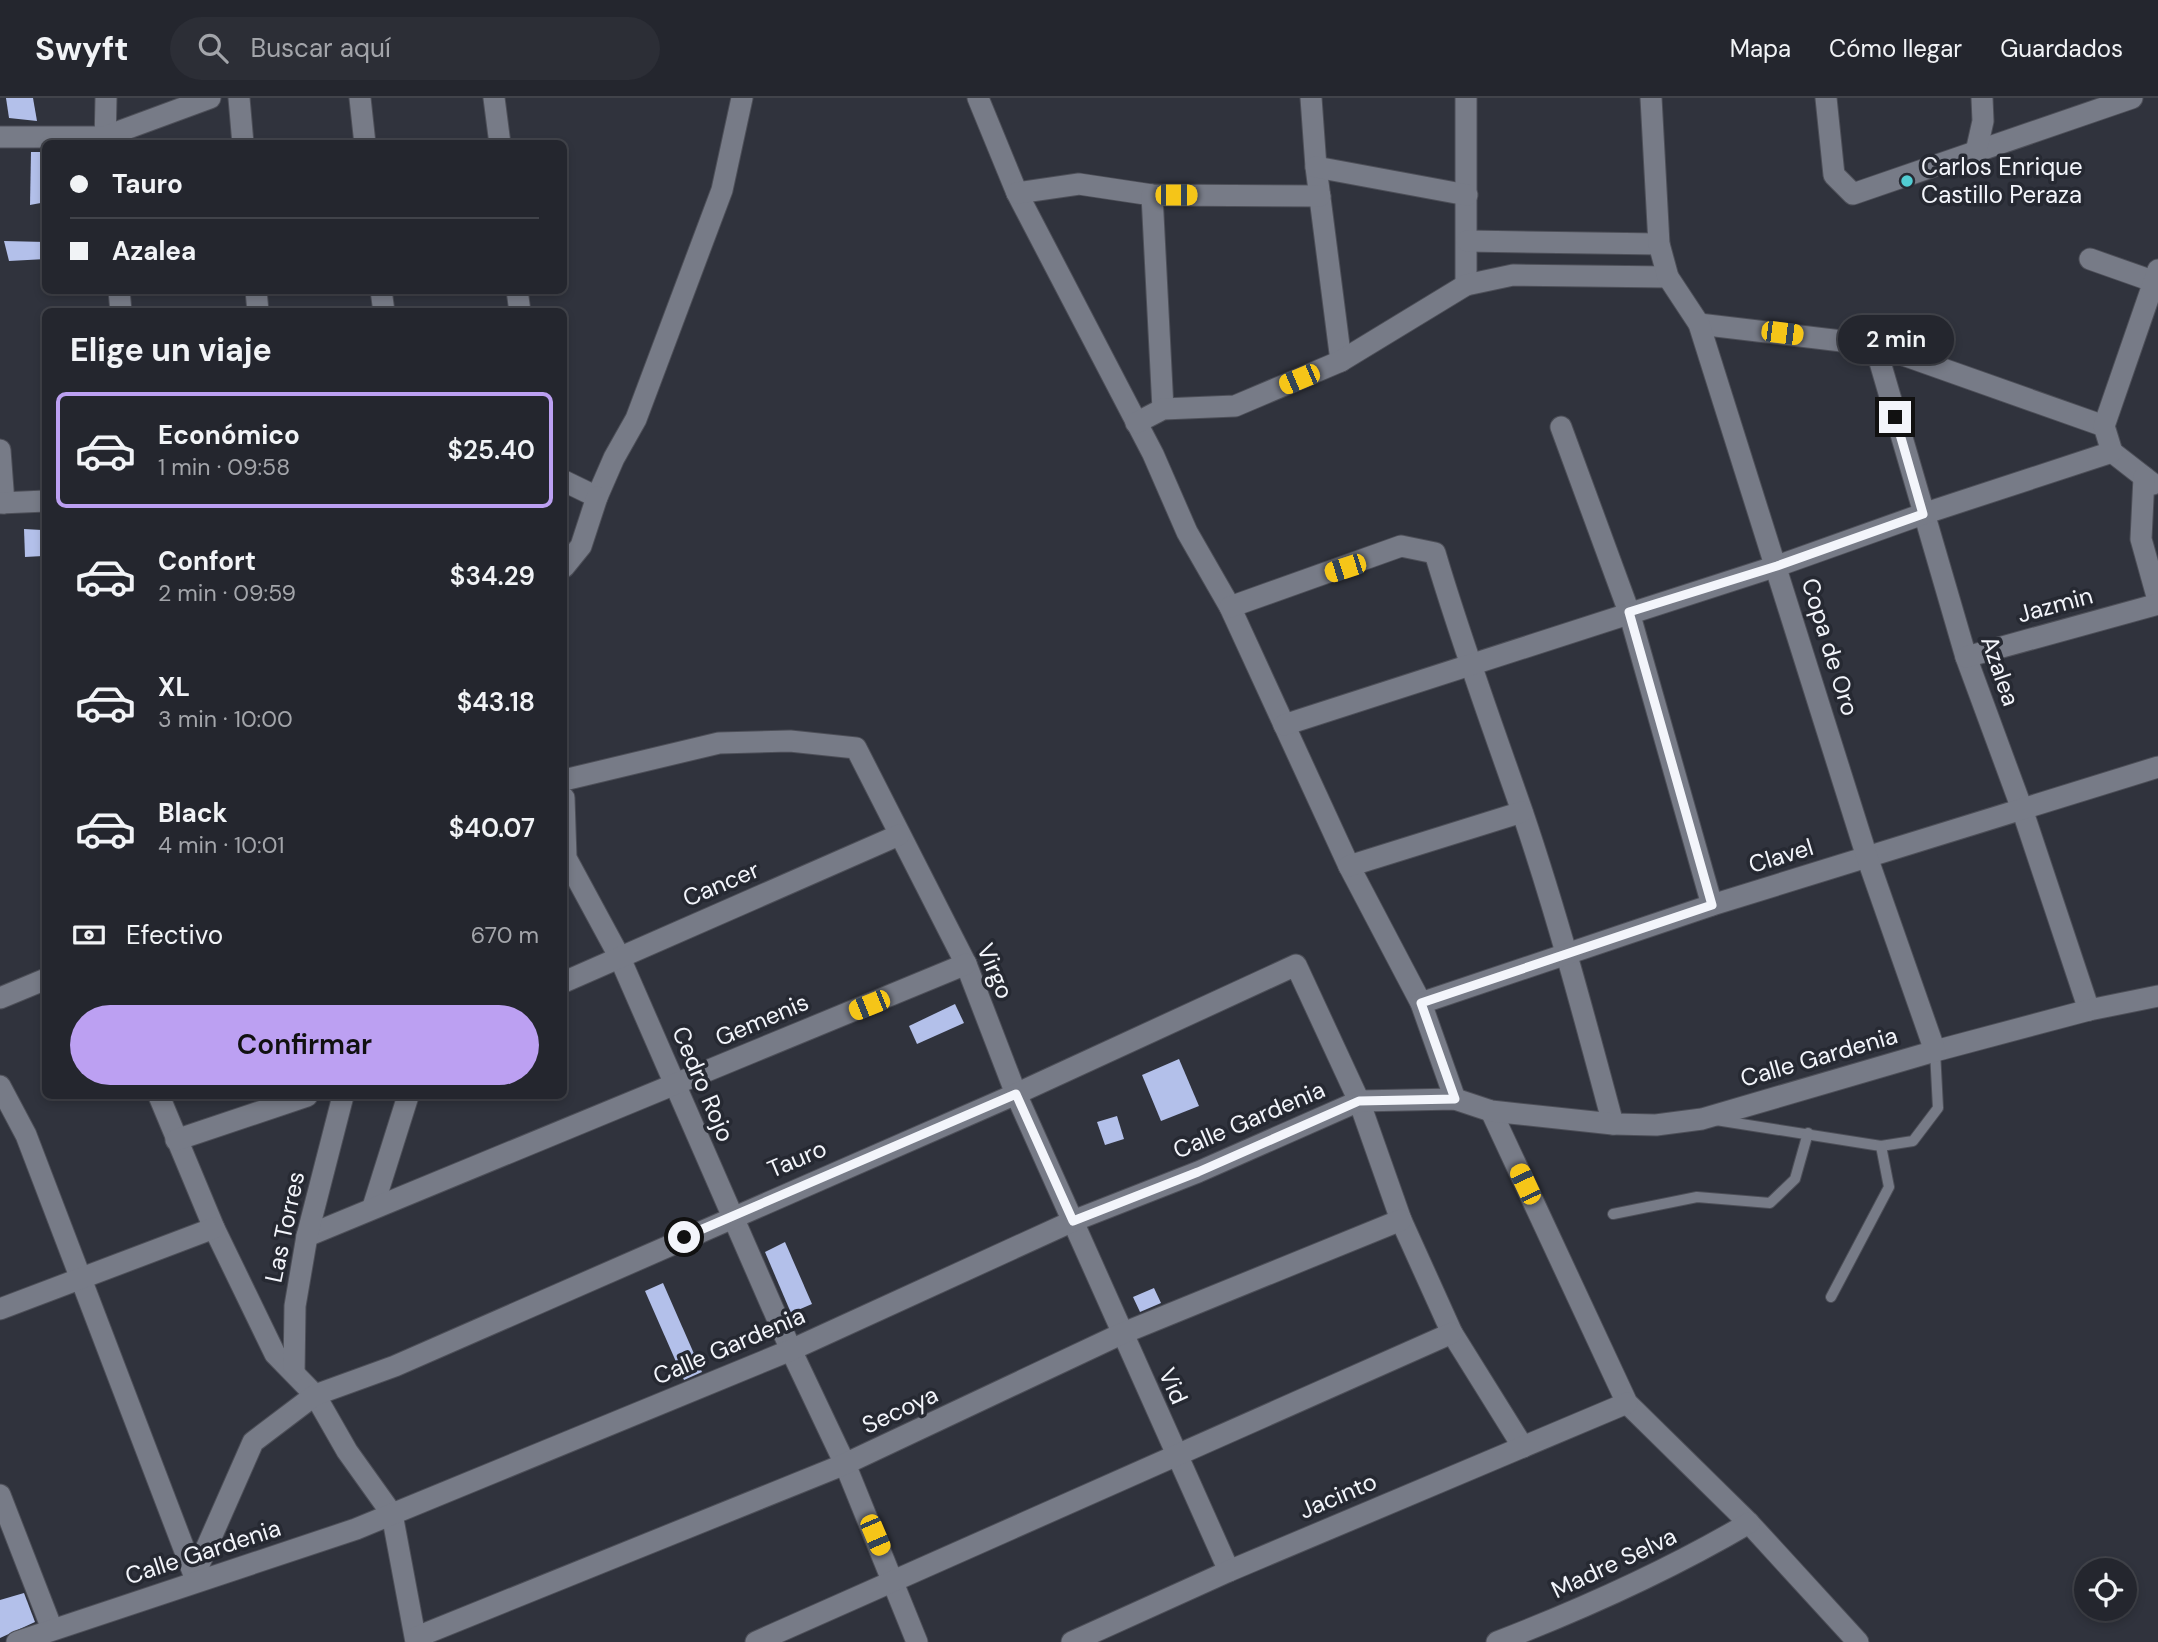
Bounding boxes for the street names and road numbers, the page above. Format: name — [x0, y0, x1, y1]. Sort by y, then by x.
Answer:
street label: Copa de Oro — [1795, 574, 1866, 719]
street label: Jazmin — [2014, 580, 2096, 629]
street label: Azalea — [1974, 632, 2027, 710]
street label: Clavel — [1745, 831, 1817, 880]
street label: Cancer — [678, 854, 764, 913]
street label: Virgo — [970, 938, 1021, 1003]
street label: Gemenis — [710, 986, 813, 1053]
street label: Calle Gardenia — [1737, 1019, 1901, 1094]
street label: Cedro Rojo — [665, 1021, 742, 1146]
street label: Calle Gardenia — [1168, 1074, 1329, 1165]
street label: Tauro — [763, 1132, 831, 1185]
street label: Las Torres — [258, 1169, 311, 1285]
street label: Calle Gardenia — [648, 1300, 809, 1391]
street label: Vid — [1152, 1363, 1195, 1409]
street label: Secoya — [857, 1379, 943, 1441]
street label: Jacinto — [1294, 1465, 1381, 1526]
street label: Calle Gardenia — [121, 1512, 285, 1591]
street label: Madre Selva — [1546, 1520, 1681, 1605]

